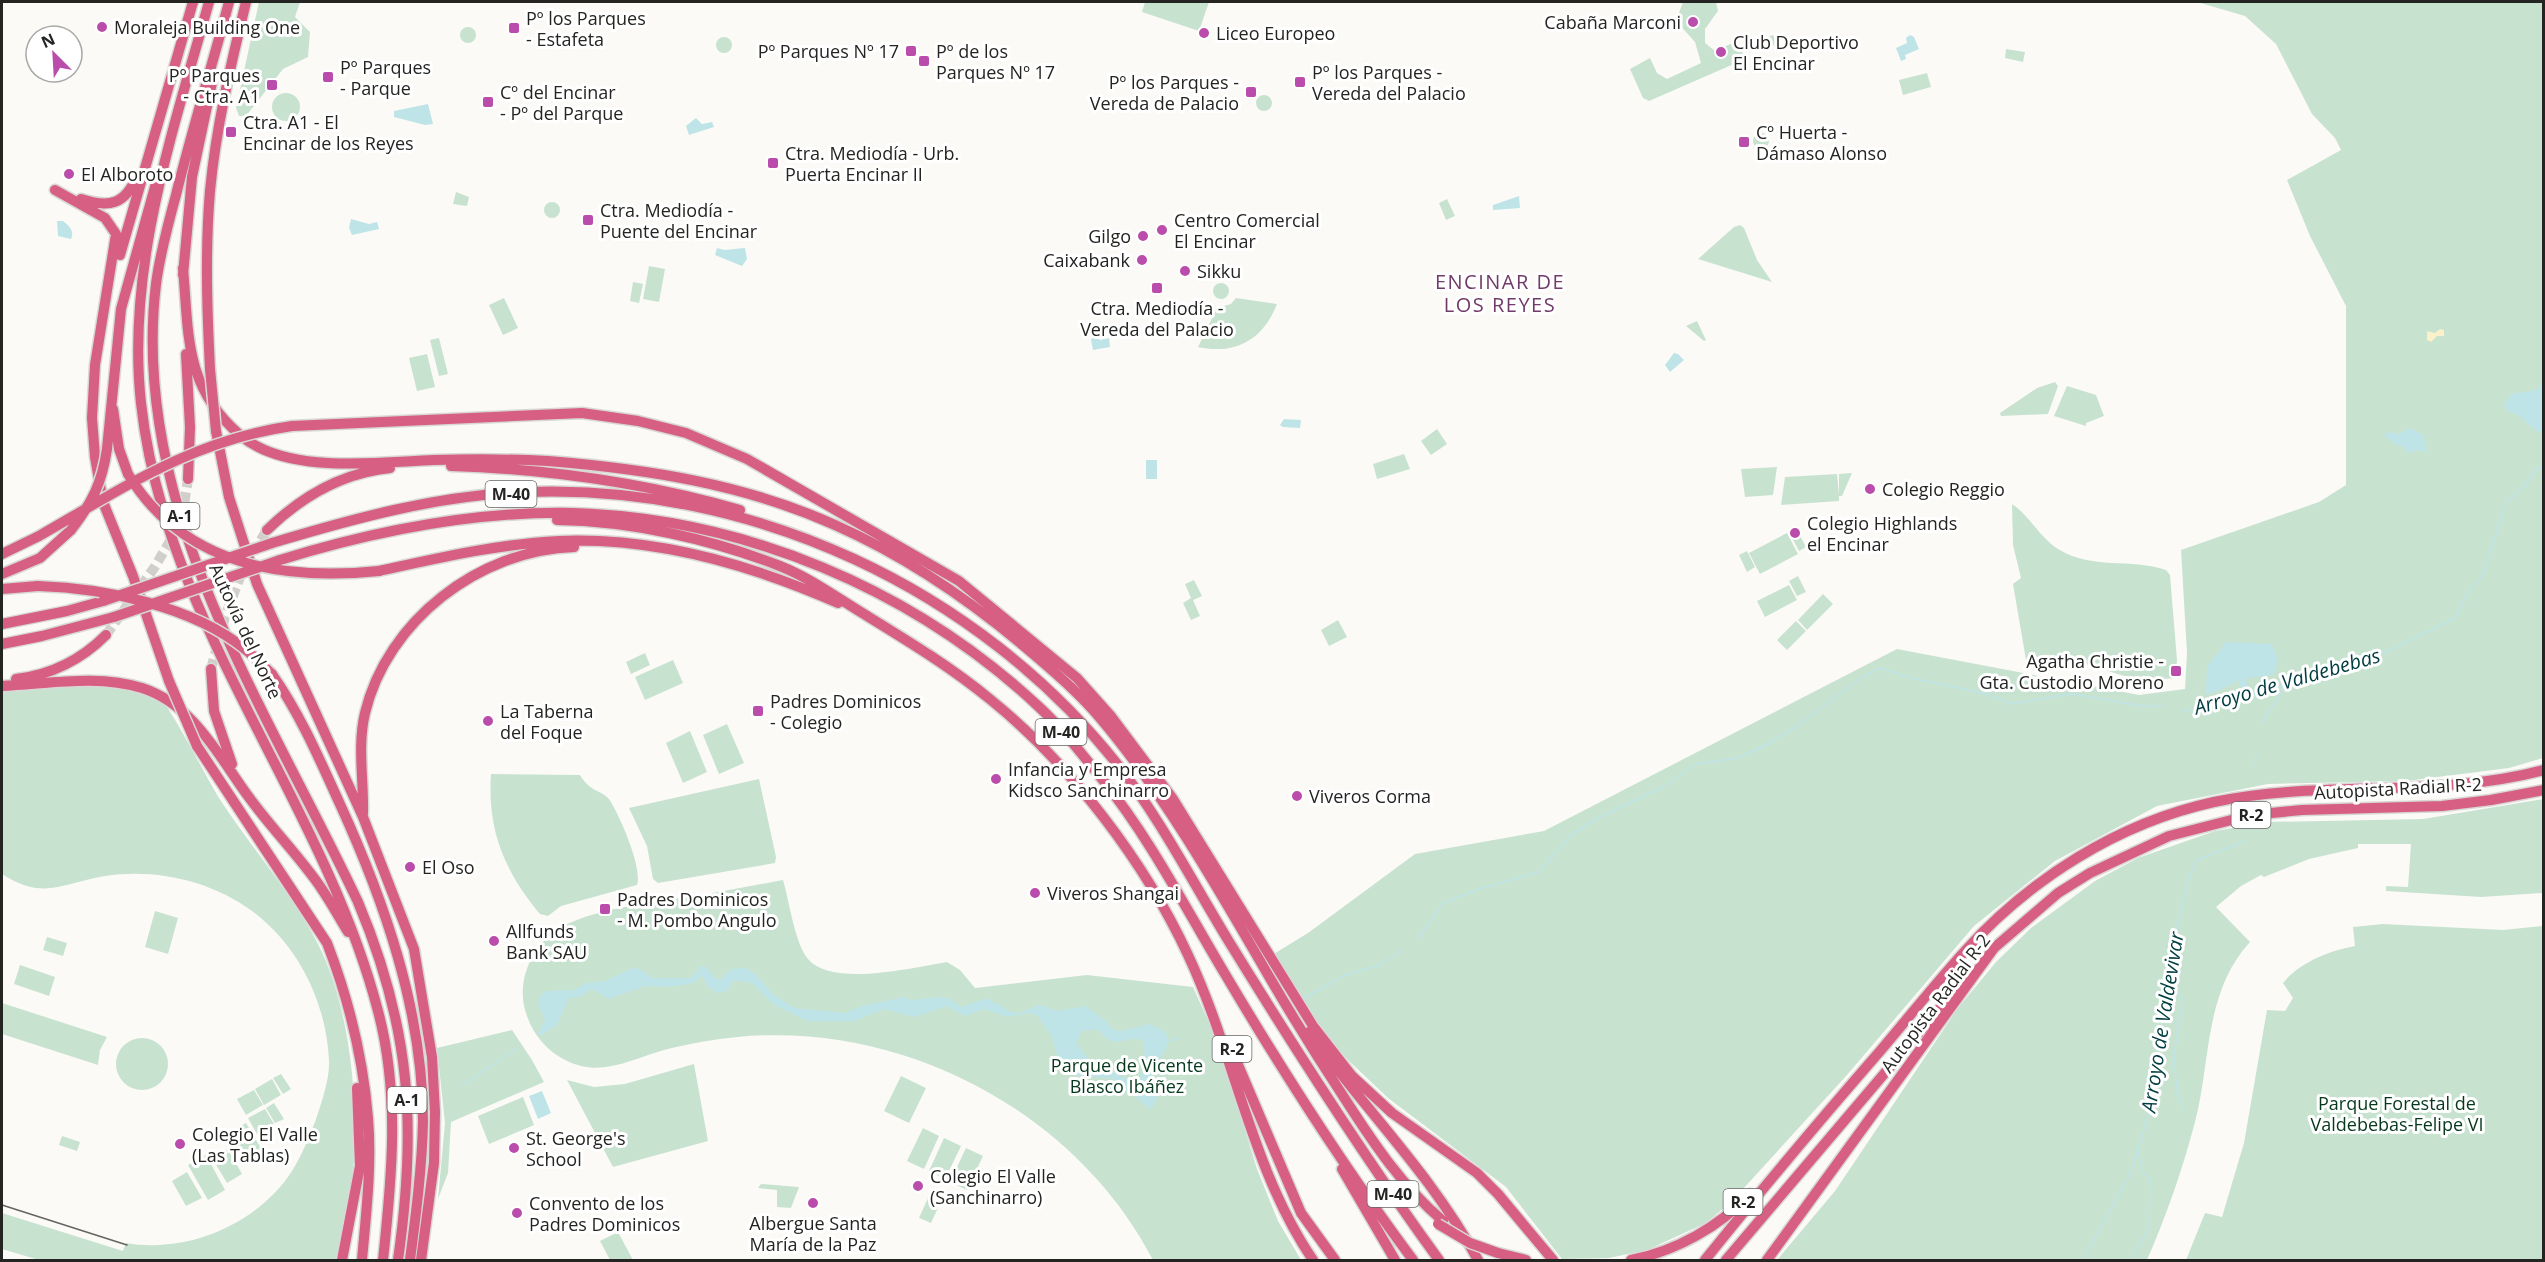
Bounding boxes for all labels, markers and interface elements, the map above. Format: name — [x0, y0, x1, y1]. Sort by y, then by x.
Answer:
place label: Pº los Parques - Estafeta — [526, 6, 646, 51]
place label: Cabaña Marconi — [1544, 10, 1681, 34]
place label: Moraleja Building One — [114, 15, 300, 39]
marker: Cabaña Marconi — [1686, 15, 1700, 29]
marker: Moraleja Building One — [95, 20, 109, 34]
marker: Pº los Parques - Estafeta — [507, 21, 521, 35]
place label: Liceo Europeo — [1216, 21, 1335, 45]
north arrow — [24, 24, 84, 84]
marker: Liceo Europeo — [1197, 26, 1211, 40]
text: N — [37, 28, 58, 53]
place label: Club Deportivo El Encinar — [1733, 30, 1859, 75]
place label: Pº Parques Nº 17 — [758, 39, 899, 63]
place label: Pº de los Parques Nº 17 — [936, 39, 1055, 84]
marker: Pº Parques Nº 17 — [904, 44, 918, 58]
marker: Club Deportivo El Encinar — [1714, 45, 1728, 59]
marker: Pº de los Parques Nº 17 — [917, 54, 931, 68]
place label: Pº Parques - Parque — [340, 55, 431, 100]
place label: Pº los Parques - Vereda del Palacio — [1312, 60, 1466, 105]
place label: Pº Parques - Ctra. A1 — [169, 63, 260, 108]
marker: Pº Parques - Parque — [321, 70, 335, 84]
place label: Pº los Parques - Vereda de Palacio — [1090, 70, 1239, 115]
marker: Pº los Parques - Vereda del Palacio — [1293, 75, 1307, 89]
marker: Pº Parques - Ctra. A1 — [265, 78, 279, 92]
place label: Cº del Encinar - Pº del Parque — [500, 80, 623, 125]
marker: Pº los Parques - Vereda de Palacio — [1244, 85, 1258, 99]
marker: Cº del Encinar - Pº del Parque — [481, 95, 495, 109]
place label: Ctra. A1 - El Encinar de los Reyes — [243, 110, 414, 155]
place label: Cº Huerta - Dámaso Alonso — [1756, 120, 1887, 165]
marker: Ctra. A1 - El Encinar de los Reyes — [224, 125, 238, 139]
marker: Cº Huerta - Dámaso Alonso — [1737, 135, 1751, 149]
place label: Ctra. Mediodía - Urb. Puerta Encinar II — [785, 141, 959, 186]
marker: Ctra. Mediodía - Urb. Puerta Encinar II — [766, 156, 780, 170]
place label: El Alboroto — [81, 162, 173, 186]
marker: El Alboroto — [62, 167, 76, 181]
place label: Ctra. Mediodía - Puente del Encinar — [600, 198, 758, 243]
place label: Centro Comercial El Encinar — [1174, 208, 1320, 253]
marker: Ctra. Mediodía - Puente del Encinar — [581, 213, 595, 227]
marker: Centro Comercial El Encinar — [1155, 223, 1169, 237]
place label: Gilgo — [1088, 224, 1131, 248]
marker: Gilgo — [1136, 229, 1150, 243]
place label: Caixabank — [1043, 248, 1131, 272]
marker: Caixabank — [1135, 253, 1149, 267]
place label: Sikku — [1197, 259, 1241, 283]
marker: Sikku — [1178, 264, 1192, 278]
district label: ENCINAR DE LOS REYES — [1435, 268, 1565, 318]
marker: Ctra. Mediodía - Vereda del Palacio — [1150, 281, 1164, 295]
place label: Ctra. Mediodía - Vereda del Palacio — [1080, 296, 1234, 341]
place label: Colegio Reggio — [1882, 477, 2005, 501]
road number: M-40 — [486, 481, 536, 507]
marker: Colegio Reggio — [1863, 482, 1877, 496]
road number: A-1 — [160, 503, 200, 529]
place label: Colegio Highlands el Encinar — [1807, 511, 1957, 556]
marker: Colegio Highlands el Encinar — [1788, 526, 1802, 540]
street label: Autovía del Norte — [204, 560, 288, 702]
water label: Arroyo de Valdebebas — [2189, 641, 2384, 721]
place label: Agatha Christie - Gta. Custodio Moreno — [1979, 649, 2164, 694]
marker: Agatha Christie - Gta. Custodio Moreno — [2169, 664, 2183, 678]
place label: Padres Dominicos - Colegio — [770, 689, 921, 734]
place label: La Taberna del Foque — [500, 699, 594, 744]
marker: Padres Dominicos - Colegio — [751, 704, 765, 718]
marker: La Taberna del Foque — [481, 714, 495, 728]
road number: M-40 — [1036, 719, 1086, 745]
place label: Infancia y Empresa Kidsco Sanchinarro — [1008, 757, 1169, 802]
marker: Infancia y Empresa Kidsco Sanchinarro — [989, 772, 1003, 786]
street label: Autopista Radial R-2 — [2313, 772, 2483, 804]
place label: Viveros Corma — [1309, 784, 1431, 808]
marker: Viveros Corma — [1290, 789, 1304, 803]
road number: R-2 — [2232, 802, 2270, 828]
place label: El Oso — [422, 855, 475, 879]
marker: El Oso — [403, 860, 417, 874]
place label: Viveros Shangai — [1047, 881, 1179, 905]
marker: Viveros Shangai — [1028, 886, 1042, 900]
place label: Padres Dominicos - M. Pombo Angulo — [617, 887, 777, 932]
marker: Padres Dominicos - M. Pombo Angulo — [598, 902, 612, 916]
place label: Allfunds Bank SAU — [506, 919, 587, 964]
street label: Autopista Radial R-2 — [1875, 929, 1995, 1077]
water label: Arroyo de Valdevivar — [2134, 929, 2190, 1116]
marker: Allfunds Bank SAU — [487, 934, 501, 948]
road number: R-2 — [1212, 1036, 1252, 1062]
park label: Parque de Vicente Blasco Ibáñez — [1051, 1053, 1203, 1098]
road number: A-1 — [388, 1087, 426, 1113]
park label: Parque Forestal de Valdebebas-Felipe VI — [2311, 1091, 2483, 1136]
place label: Colegio El Valle (Las Tablas) — [192, 1122, 318, 1167]
place label: St. George's School — [526, 1126, 625, 1171]
marker: Colegio El Valle (Las Tablas) — [173, 1137, 187, 1151]
marker: St. George's School — [507, 1141, 521, 1155]
place label: Colegio El Valle (Sanchinarro) — [930, 1164, 1056, 1209]
marker: Colegio El Valle (Sanchinarro) — [911, 1179, 925, 1193]
road number: M-40 — [1368, 1181, 1418, 1207]
road number: R-2 — [1724, 1189, 1762, 1215]
place label: Convento de los Padres Dominicos — [529, 1191, 680, 1236]
marker: Albergue Santa María de la Paz — [806, 1196, 820, 1210]
marker: Convento de los Padres Dominicos — [510, 1206, 524, 1220]
place label: Albergue Santa María de la Paz — [749, 1211, 877, 1256]

